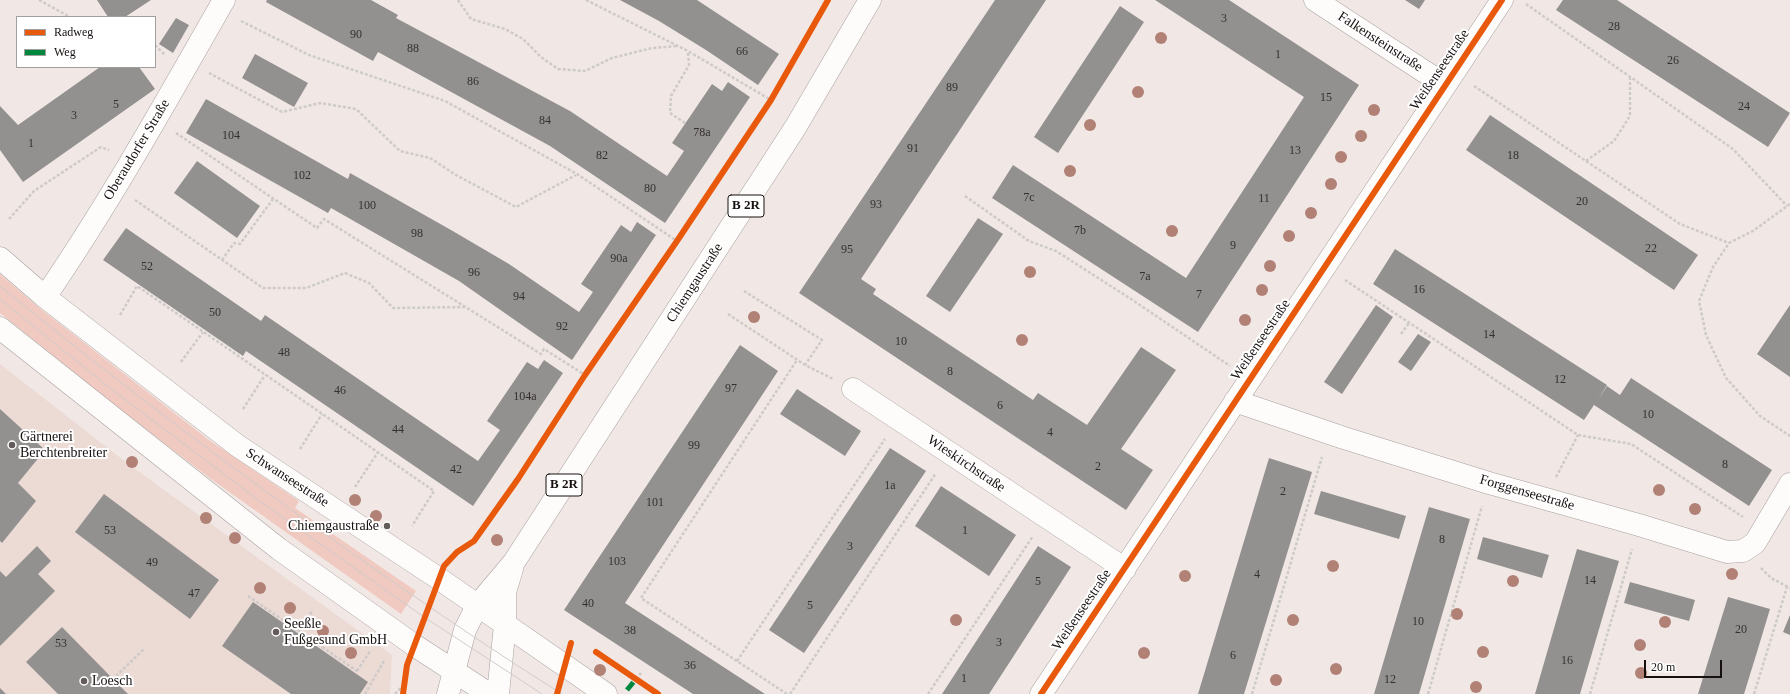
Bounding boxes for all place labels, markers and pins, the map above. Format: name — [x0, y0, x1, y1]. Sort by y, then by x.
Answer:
place label: Gärtnerei Berchtenbreiter — [20, 429, 107, 462]
marker: Gärtnerei Berchtenbreiter — [7, 440, 17, 450]
place label: Chiemgaustraße — [288, 518, 379, 534]
marker: Chiemgaustraße — [382, 521, 392, 531]
place label: Seeßle Fußgesund GmbH — [284, 616, 387, 648]
marker: Seeßle Fußgesund GmbH — [271, 627, 281, 637]
place label: Loesch — [92, 673, 132, 689]
marker: Loesch — [79, 676, 89, 686]

